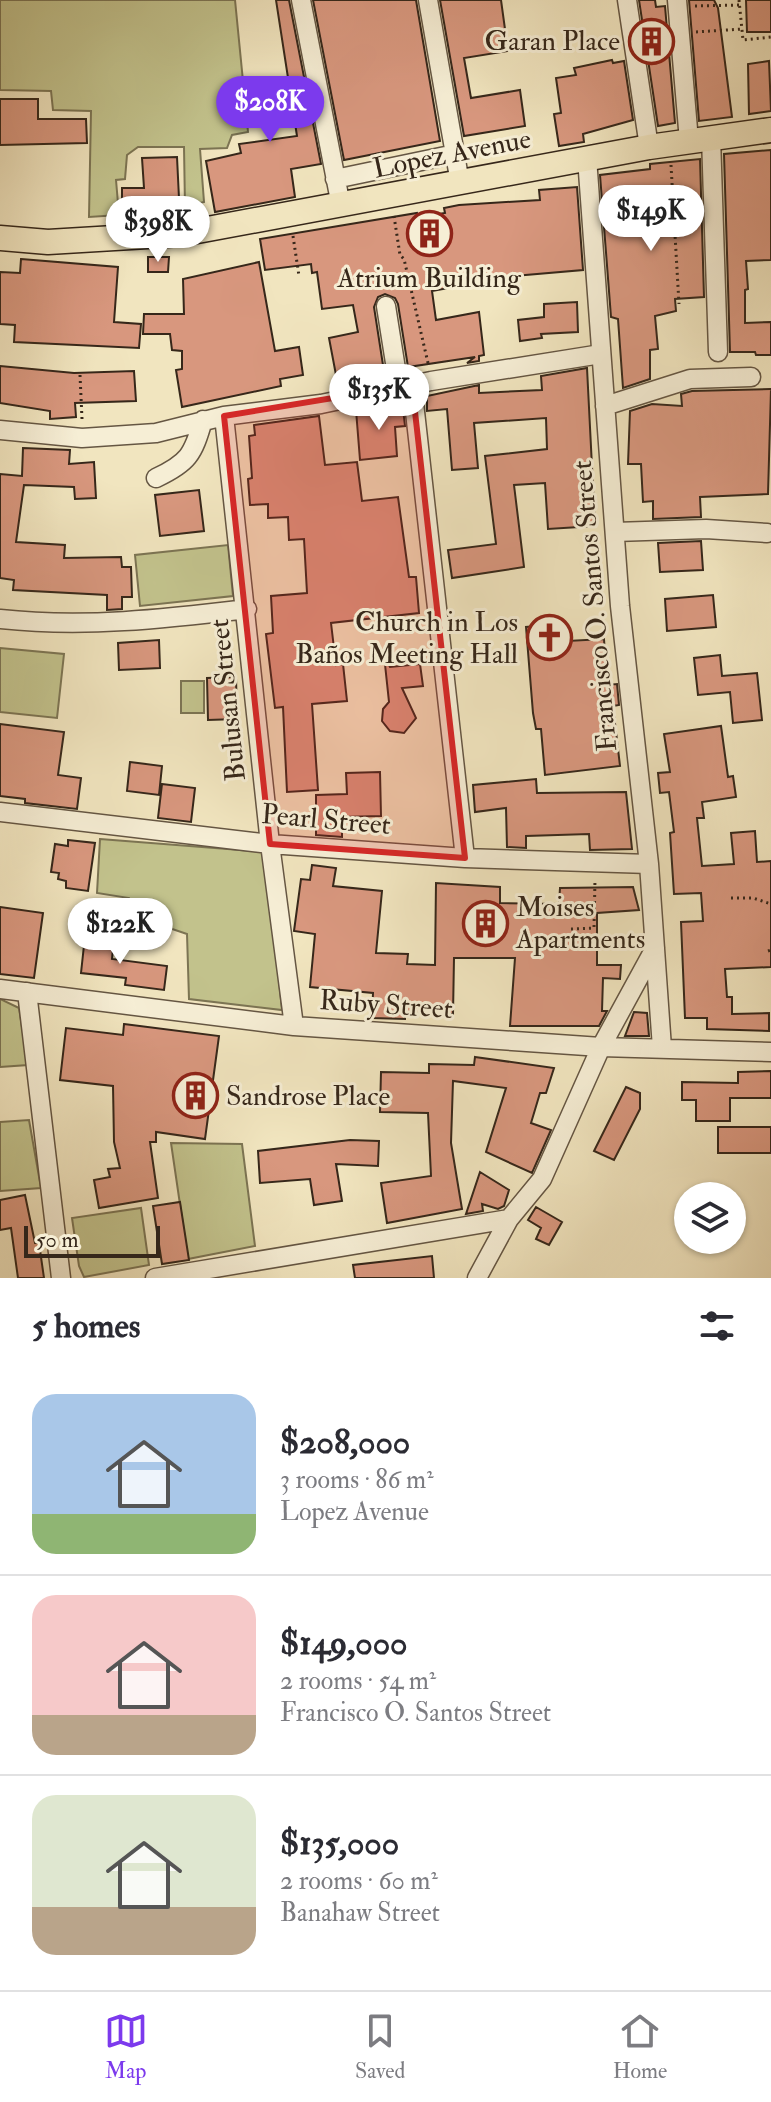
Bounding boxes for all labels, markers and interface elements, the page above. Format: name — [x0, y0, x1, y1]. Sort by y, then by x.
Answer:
building icon: Garan Place — [627, 17, 675, 65]
place label: Garan Place — [485, 24, 620, 59]
pin: $208K — [214, 76, 326, 144]
text: $208K — [234, 86, 306, 118]
street label: Lopez Avenue — [370, 121, 534, 186]
pin: $149K — [595, 185, 707, 253]
text: $149K — [616, 195, 686, 227]
pin: $398K — [102, 196, 214, 264]
text: $398K — [124, 206, 192, 238]
building icon: Atrium Building — [405, 210, 453, 258]
place label: Atrium Building — [336, 261, 522, 296]
pin: $135K — [323, 364, 435, 432]
text: $135K — [347, 374, 411, 406]
street label: Francisco O. Santos Street — [565, 459, 625, 753]
place label: Church in Los Baños Meeting Hall — [295, 605, 518, 672]
church icon: Church in Los Baños Meeting Hall — [525, 614, 573, 662]
street label: Bulusan Street — [202, 617, 254, 783]
street label: Pearl Street — [260, 797, 392, 843]
place label: Moises Apartments — [515, 890, 645, 957]
pin: $122K — [64, 898, 176, 966]
building icon: Moises Apartments — [461, 899, 509, 947]
text: $122K — [86, 908, 154, 940]
street label: Ruby Street — [318, 983, 454, 1027]
building icon: Sandrose Place — [171, 1072, 219, 1120]
place label: Sandrose Place — [226, 1079, 391, 1114]
map controls — [674, 1182, 746, 1254]
button: layers — [674, 1182, 746, 1254]
scale bar — [24, 1222, 160, 1258]
text: 50 m — [36, 1226, 78, 1254]
icon: filters — [695, 1304, 739, 1348]
text: 5 homes — [32, 1305, 140, 1348]
text: $208,000 — [280, 1421, 410, 1464]
icon: home — [96, 1426, 192, 1522]
text: 3 rooms · 86 m² — [280, 1464, 434, 1496]
text: Lopez Avenue — [280, 1496, 429, 1528]
text: $149,000 — [280, 1622, 408, 1665]
icon: home — [96, 1627, 192, 1723]
text: 2 rooms · 54 m² — [280, 1665, 436, 1697]
text: Francisco O. Santos Street — [280, 1697, 551, 1729]
text: $135,000 — [280, 1822, 399, 1865]
icon: home — [96, 1827, 192, 1923]
text: 2 rooms · 60 m² — [280, 1865, 438, 1897]
text: Banahaw Street — [280, 1897, 440, 1929]
tab: Map — [104, 2009, 148, 2085]
tab: Saved — [355, 2009, 405, 2085]
tab: Home — [613, 2009, 667, 2085]

